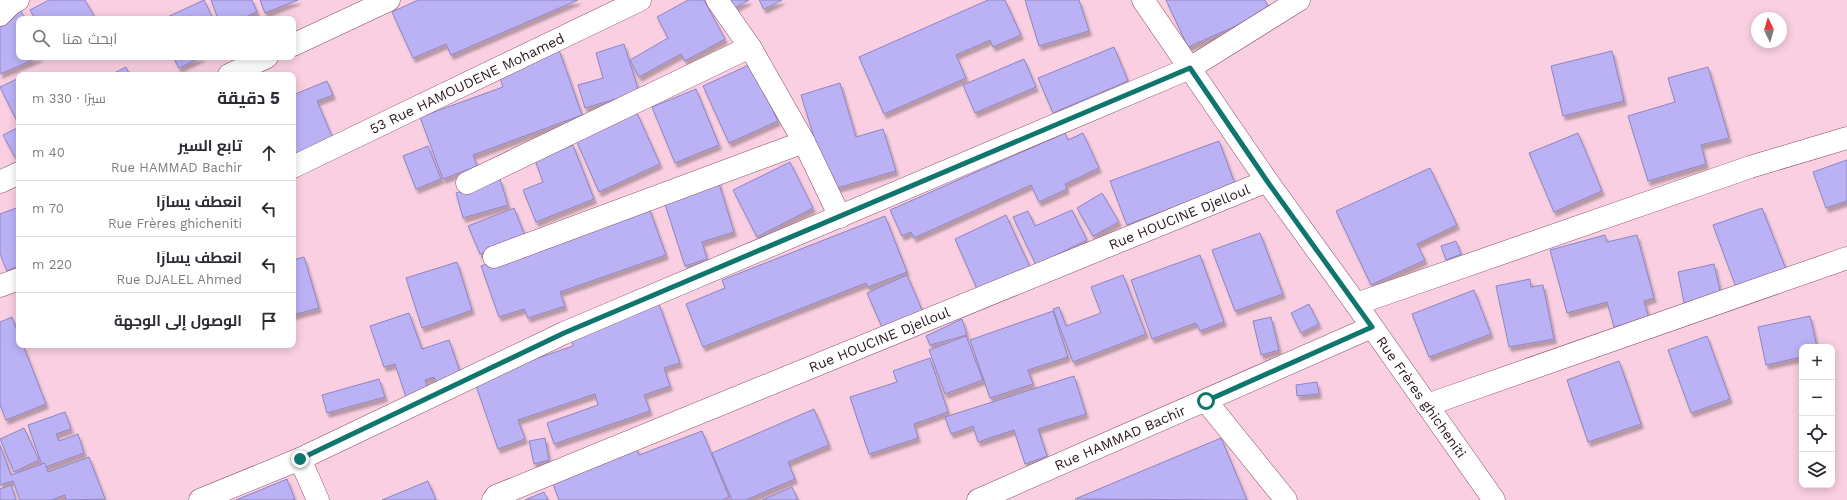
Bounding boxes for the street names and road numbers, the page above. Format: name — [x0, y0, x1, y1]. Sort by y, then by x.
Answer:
street label: 53 Rue HAMOUDENE Mohamed — [367, 30, 567, 137]
street label: Rue HOUCINE Djelloul — [1106, 181, 1253, 253]
street label: Rue HOUCINE Djelloul — [806, 303, 953, 375]
street label: Rue Frères ghicheniti — [1373, 333, 1470, 461]
street label: Rue HAMMAD Bachir — [1052, 402, 1188, 473]

